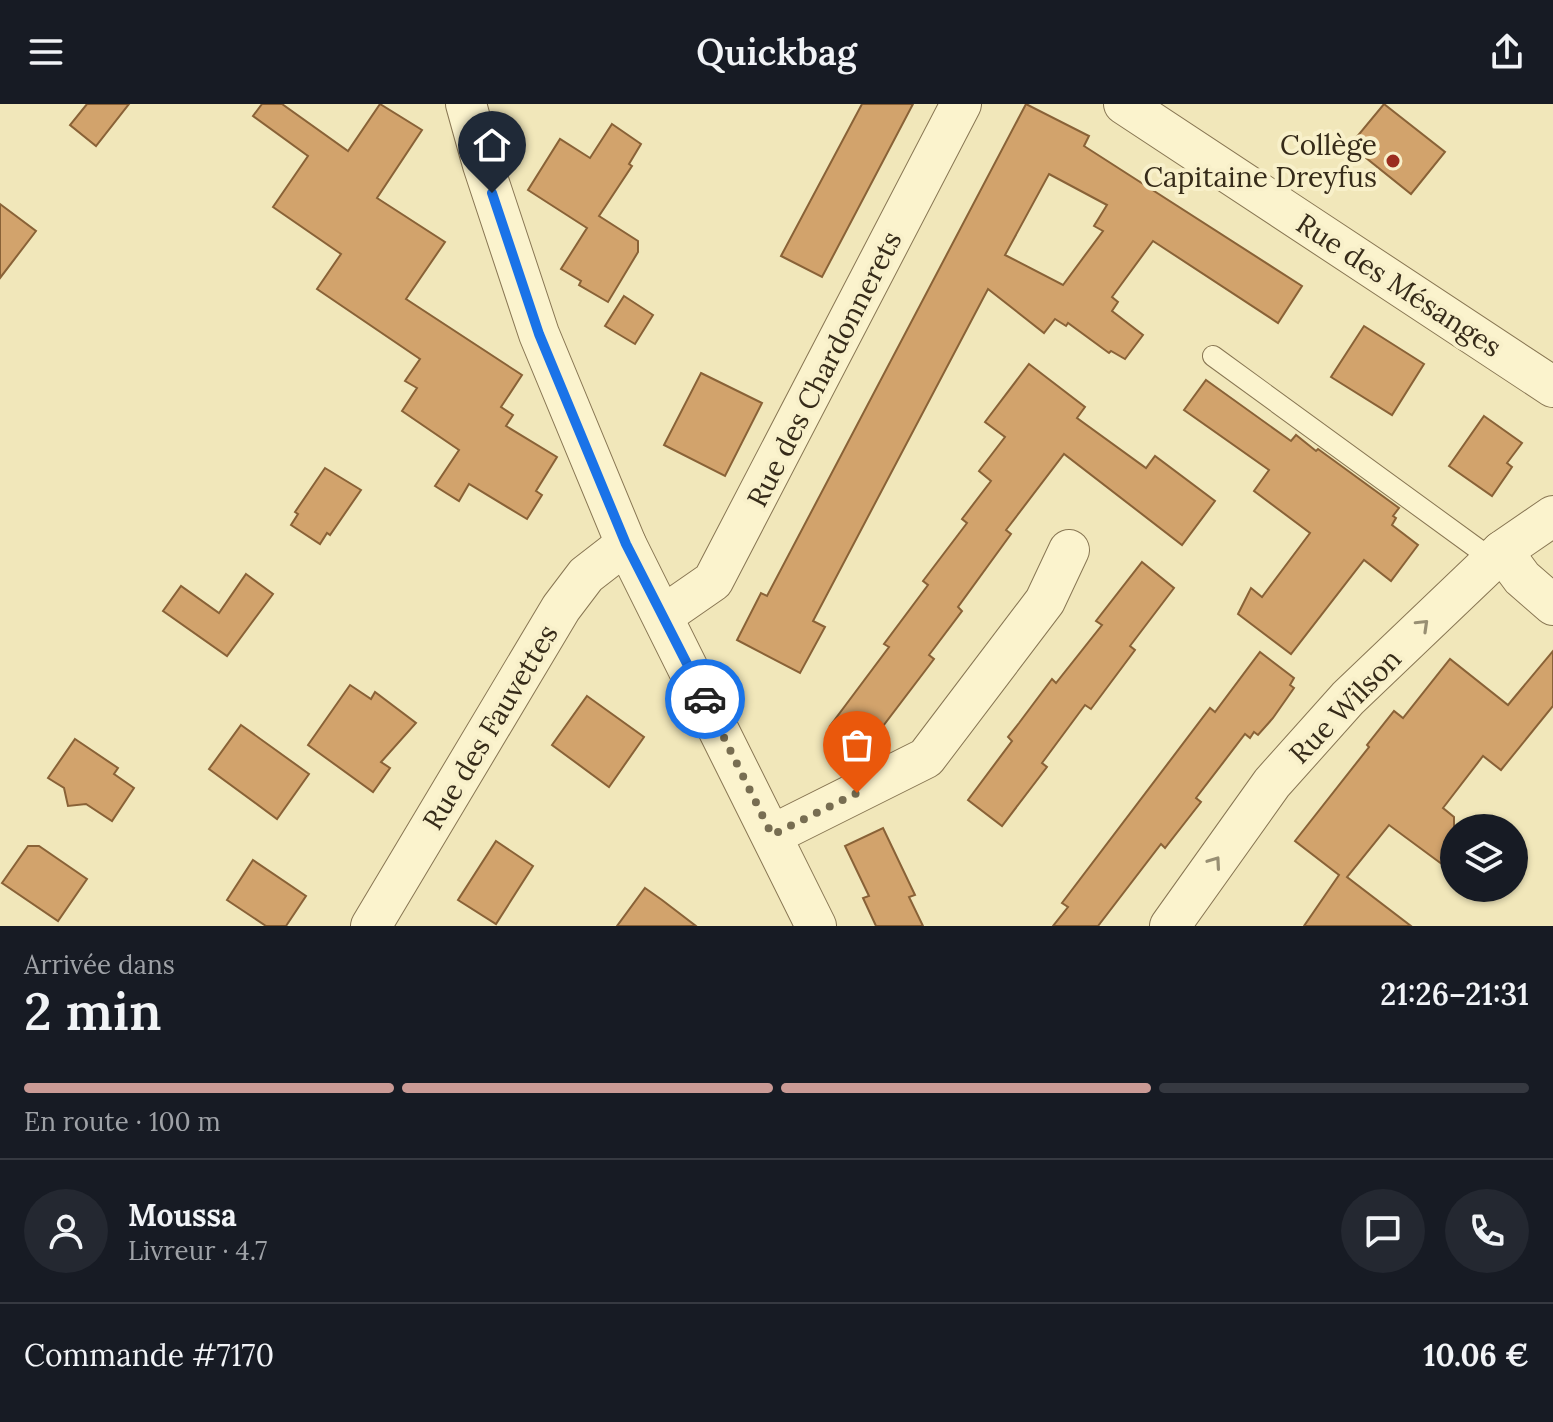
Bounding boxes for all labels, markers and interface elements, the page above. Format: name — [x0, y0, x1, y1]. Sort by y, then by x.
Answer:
text: Quickbag — [696, 29, 857, 75]
icon: menu — [24, 30, 68, 74]
icon: share — [1485, 30, 1529, 74]
pin — [458, 111, 526, 193]
icon: home — [470, 123, 514, 167]
place label: Collège Capitaine Dreyfus — [1144, 127, 1377, 195]
marker: Collège Capitaine Dreyfus — [1384, 152, 1402, 170]
street label: Rue des Mésanges — [1290, 205, 1508, 365]
street label: Rue des Chardonnerets — [739, 225, 909, 513]
street label: Rue des Fauvettes — [415, 618, 565, 836]
one-way arrow — [1414, 620, 1428, 635]
street label: Rue Wilson — [1281, 641, 1409, 771]
courier — [665, 659, 745, 739]
icon: car — [683, 677, 727, 721]
pin — [823, 711, 891, 793]
icon: bag — [835, 723, 879, 767]
map controls — [1440, 814, 1528, 902]
button: layers — [1440, 814, 1528, 902]
one-way arrow — [1205, 856, 1220, 870]
text: Arrivée dans — [24, 948, 175, 981]
text: 21:26–21:31 — [1380, 975, 1529, 1013]
text: 2 min — [24, 978, 162, 1044]
text: En route · 100 m — [24, 1105, 221, 1138]
button: person — [24, 1189, 108, 1273]
button: chat — [1341, 1189, 1425, 1273]
button: phone — [1445, 1189, 1529, 1273]
text: Moussa — [128, 1196, 237, 1234]
text: Livreur · 4.7 — [128, 1234, 267, 1267]
text: Commande #7170 — [24, 1336, 274, 1374]
text: 10.06 € — [1423, 1336, 1529, 1374]

